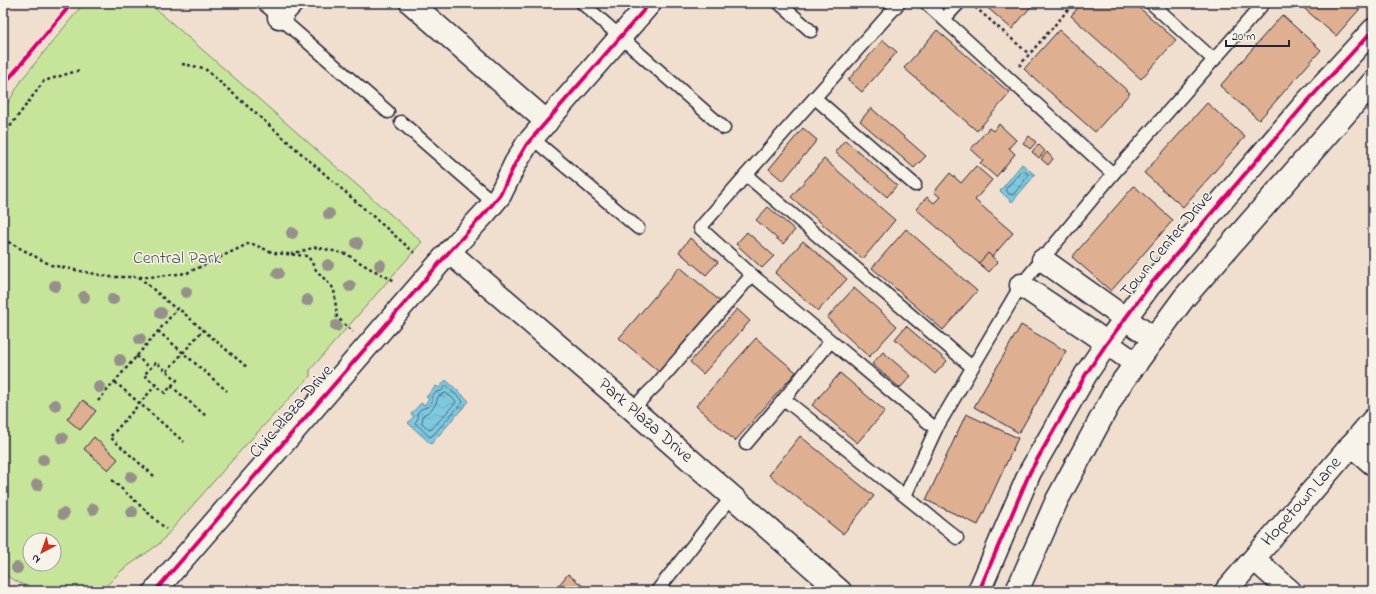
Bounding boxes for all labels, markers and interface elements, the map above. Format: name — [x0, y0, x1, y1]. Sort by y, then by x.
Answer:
scale bar — [1226, 22, 1289, 48]
text: 20 m — [1232, 28, 1255, 46]
street label: Town Center Drive — [1114, 185, 1220, 304]
park label: Central Park — [133, 246, 221, 272]
street label: Civic Plaza Drive — [244, 359, 341, 465]
street label: Park Plaza Drive — [592, 372, 699, 470]
street label: Hopetown Lane — [1256, 451, 1349, 553]
north arrow — [22, 532, 62, 572]
text: N — [28, 550, 44, 567]

